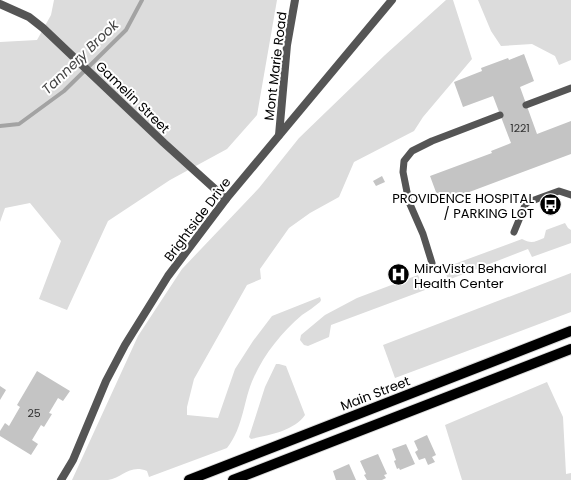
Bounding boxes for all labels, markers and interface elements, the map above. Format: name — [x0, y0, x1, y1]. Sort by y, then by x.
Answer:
street label: Mont Marie Road — [259, 11, 292, 122]
water label: Tannery Brook — [37, 15, 123, 99]
street label: Gamelin Street — [91, 57, 174, 138]
house number: 1221 — [510, 120, 530, 136]
street label: Brightside Drive — [159, 173, 235, 265]
place label: PROVIDENCE HOSPITAL / PARKING LOT — [392, 189, 534, 223]
bus stop icon: PROVIDENCE HOSPITAL / PARKING LOT — [537, 192, 563, 218]
place label: MiraVista Behavioral Health Center — [414, 259, 547, 293]
hospital icon: MiraVista Behavioral Health Center — [385, 262, 411, 288]
street label: Main Street — [338, 371, 413, 415]
house number: 25 — [27, 405, 41, 421]

